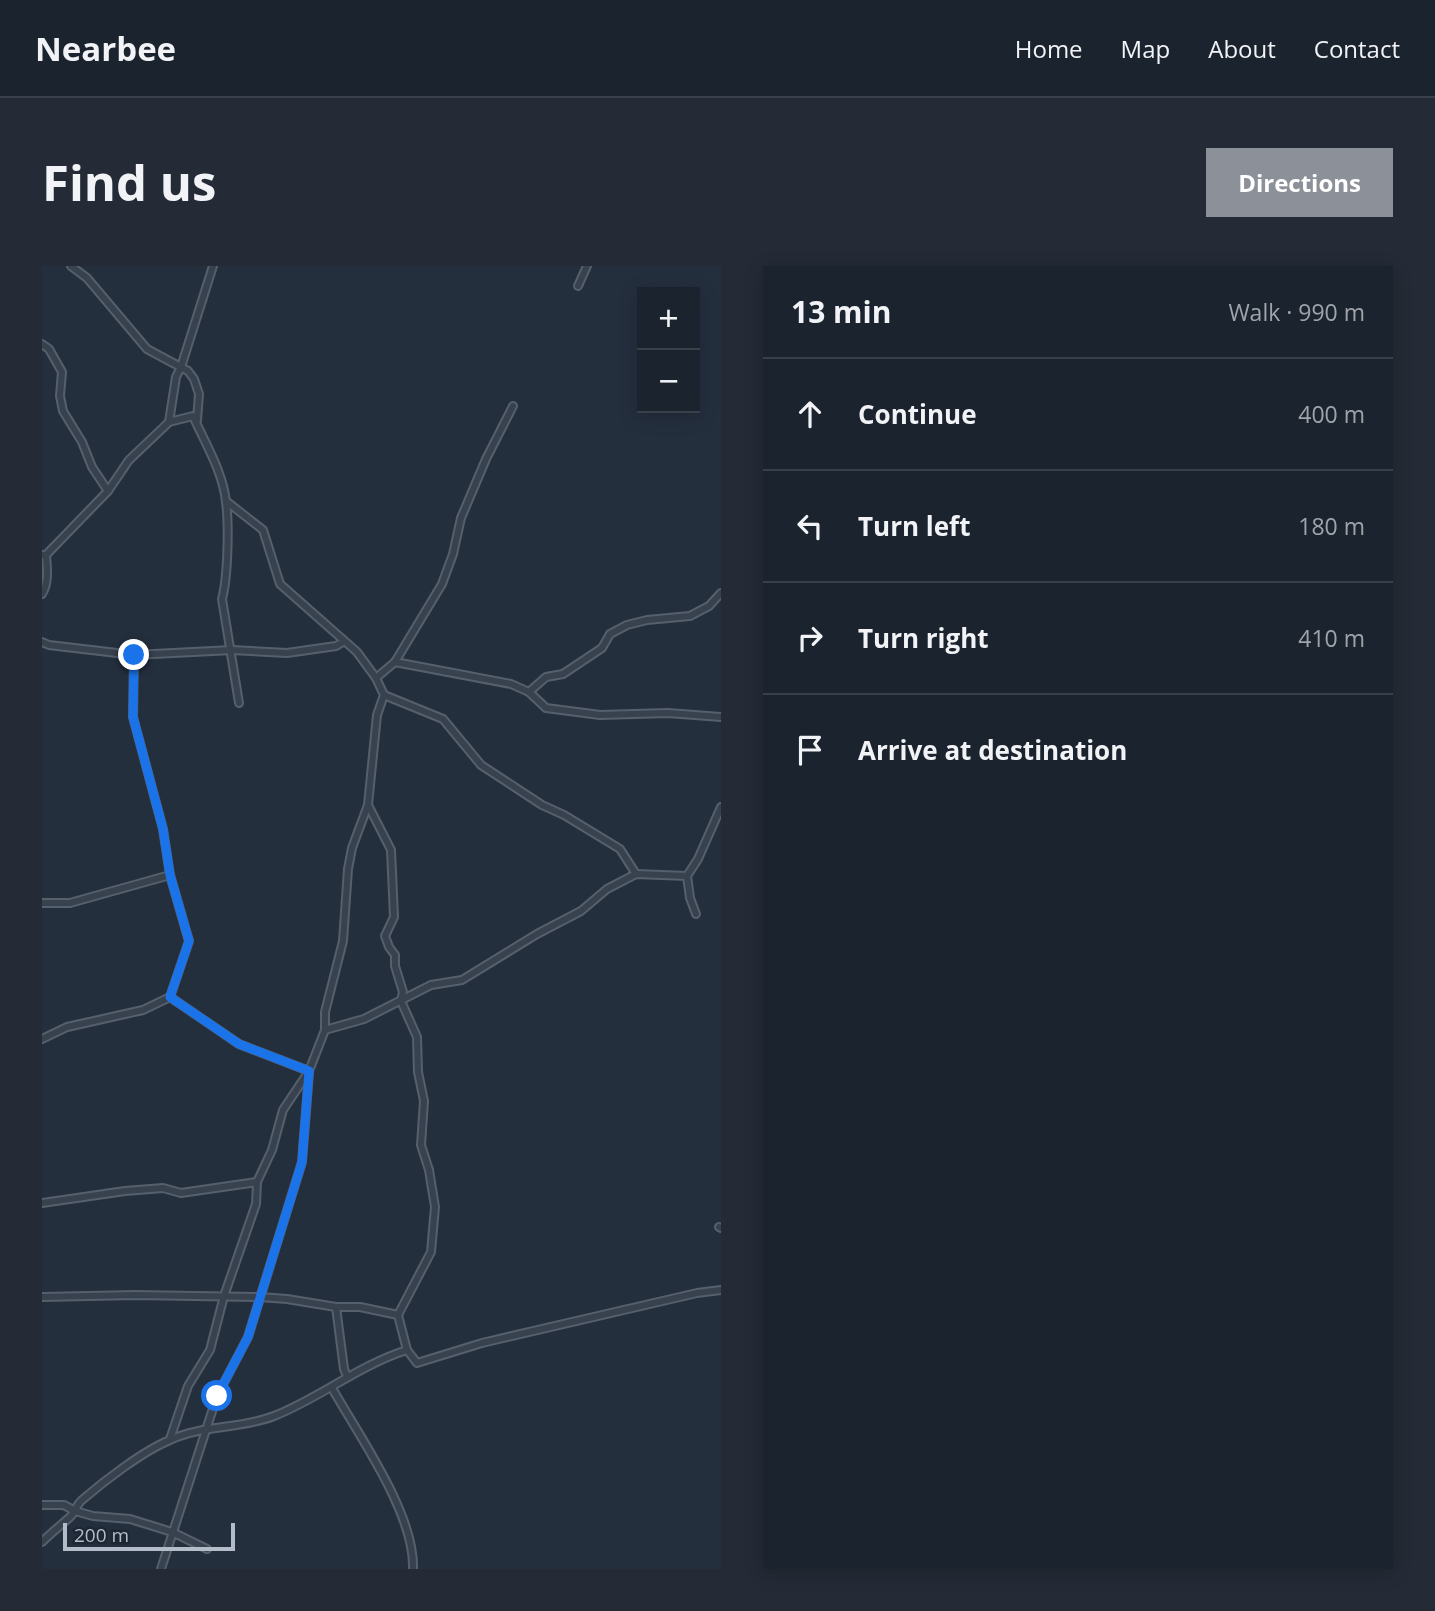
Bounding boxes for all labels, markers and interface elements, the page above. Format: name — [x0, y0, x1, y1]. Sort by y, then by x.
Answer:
text: Nearbee — [35, 26, 176, 71]
text: Home — [1015, 32, 1083, 65]
text: Map — [1121, 32, 1170, 65]
text: About — [1208, 32, 1276, 65]
text: Contact — [1314, 32, 1400, 65]
button: Directions — [1206, 148, 1393, 217]
text: Find us — [42, 149, 216, 215]
map controls — [637, 287, 700, 413]
button: + — [637, 287, 700, 350]
text: 13 min — [791, 291, 891, 332]
text: Walk · 990 m — [1228, 296, 1365, 328]
button: − — [637, 350, 700, 413]
icon: ahead — [791, 395, 829, 433]
text: Continue — [858, 396, 977, 432]
text: 400 m — [1298, 398, 1365, 430]
icon: left — [791, 507, 829, 545]
text: Turn left — [858, 508, 970, 544]
text: 180 m — [1298, 510, 1365, 542]
icon: right — [791, 619, 829, 657]
text: Turn right — [858, 620, 989, 656]
text: 410 m — [1298, 622, 1365, 654]
route end — [118, 639, 149, 670]
icon: arrive — [791, 731, 829, 769]
text: Arrive at destination — [858, 732, 1127, 768]
route start — [201, 1380, 232, 1411]
scale bar — [63, 1520, 234, 1552]
text: 200 m — [74, 1522, 129, 1548]

